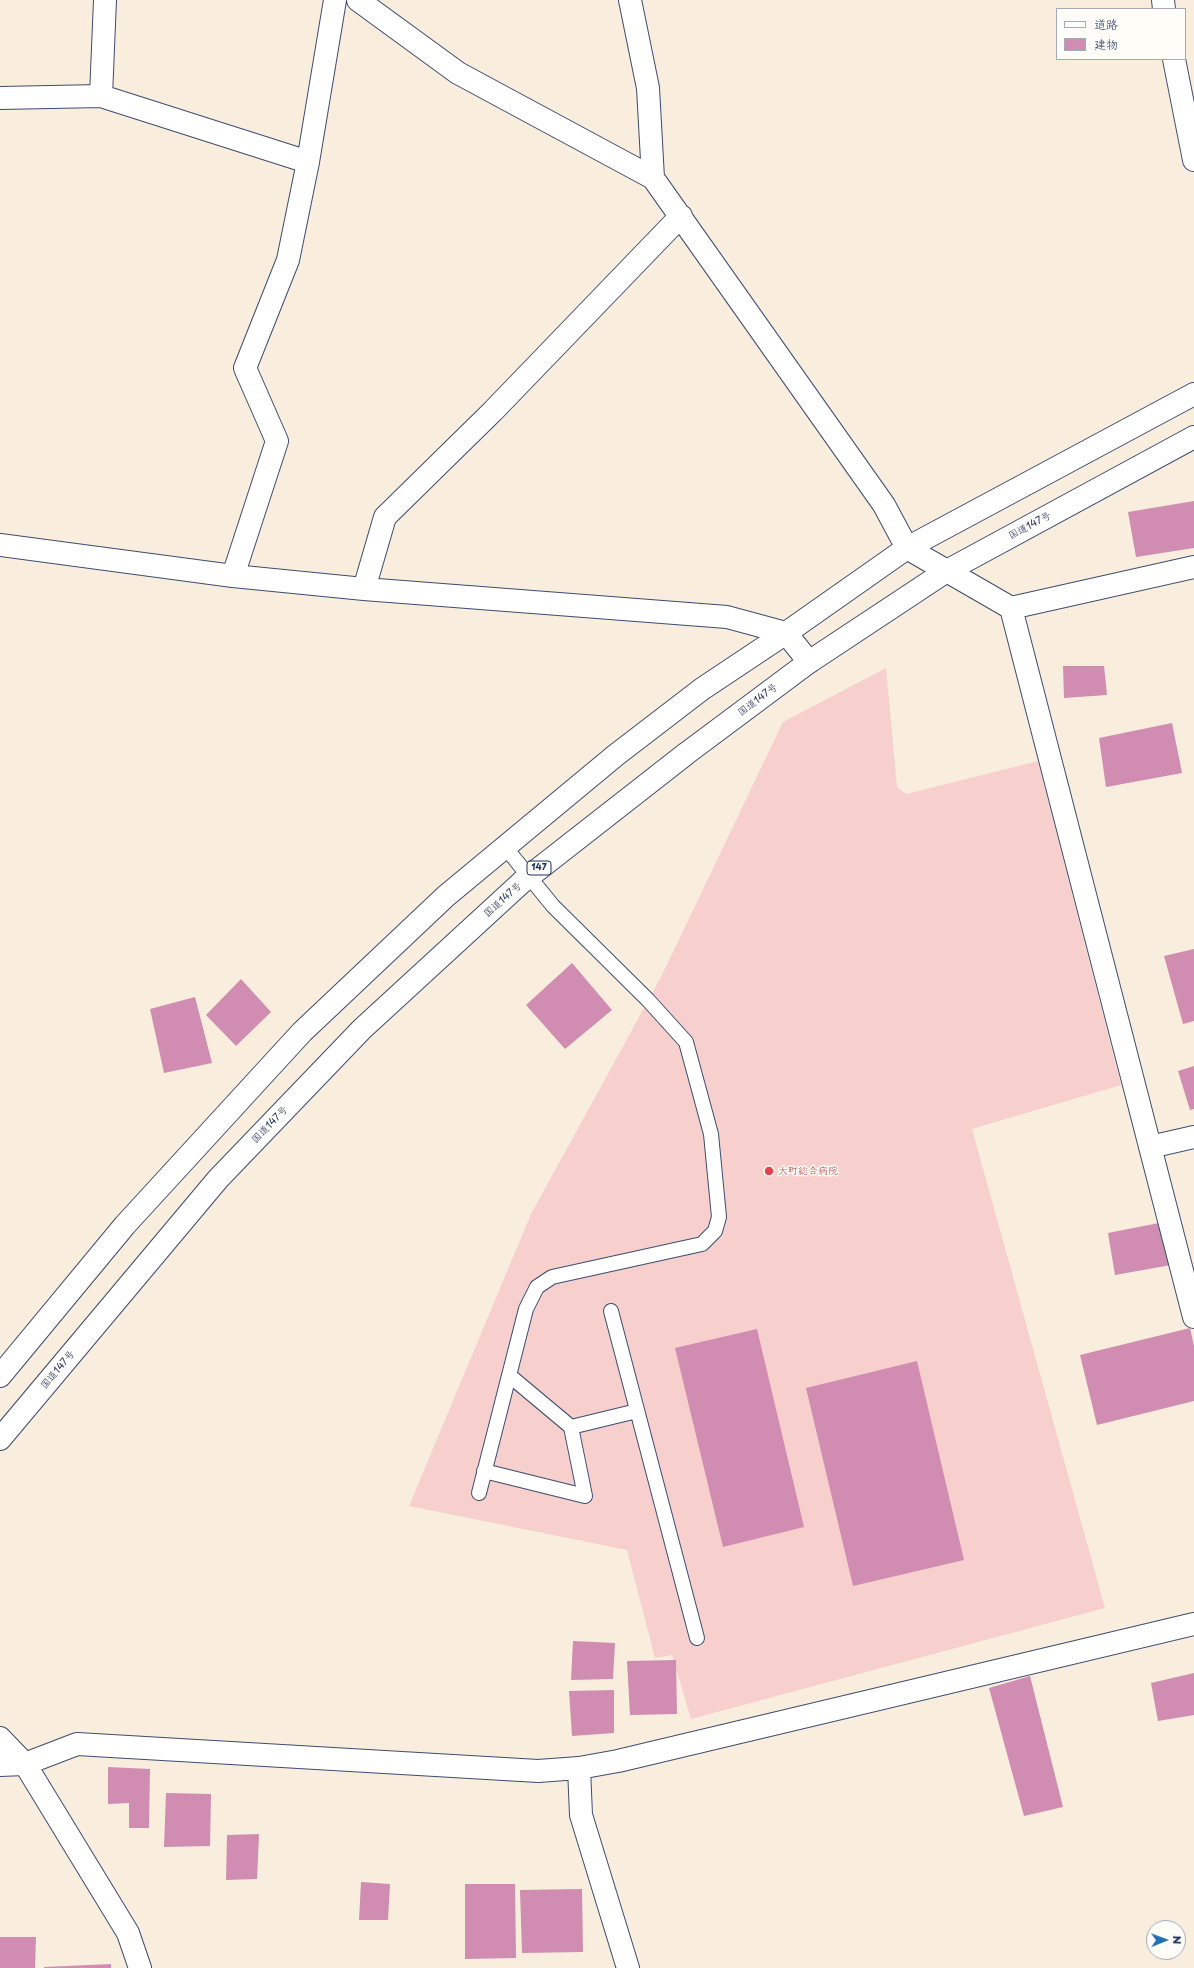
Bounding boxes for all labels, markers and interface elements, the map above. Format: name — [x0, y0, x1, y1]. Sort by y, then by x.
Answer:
legend — [1056, 8, 1186, 60]
text: 道路 — [1094, 15, 1118, 33]
text: 建物 — [1094, 35, 1118, 53]
street label: 国道147号 — [1007, 510, 1053, 542]
street label: 国道147号 — [736, 681, 780, 719]
road number: 147 — [527, 861, 551, 875]
street label: 国道147号 — [482, 880, 524, 920]
street label: 国道147号 — [250, 1104, 290, 1146]
marker: 大町総合病院 — [763, 1165, 775, 1177]
place label: 大町総合病院 — [778, 1165, 838, 1177]
street label: 国道147号 — [38, 1348, 78, 1392]
north arrow — [1146, 1920, 1186, 1960]
text: N — [1169, 1935, 1186, 1944]

